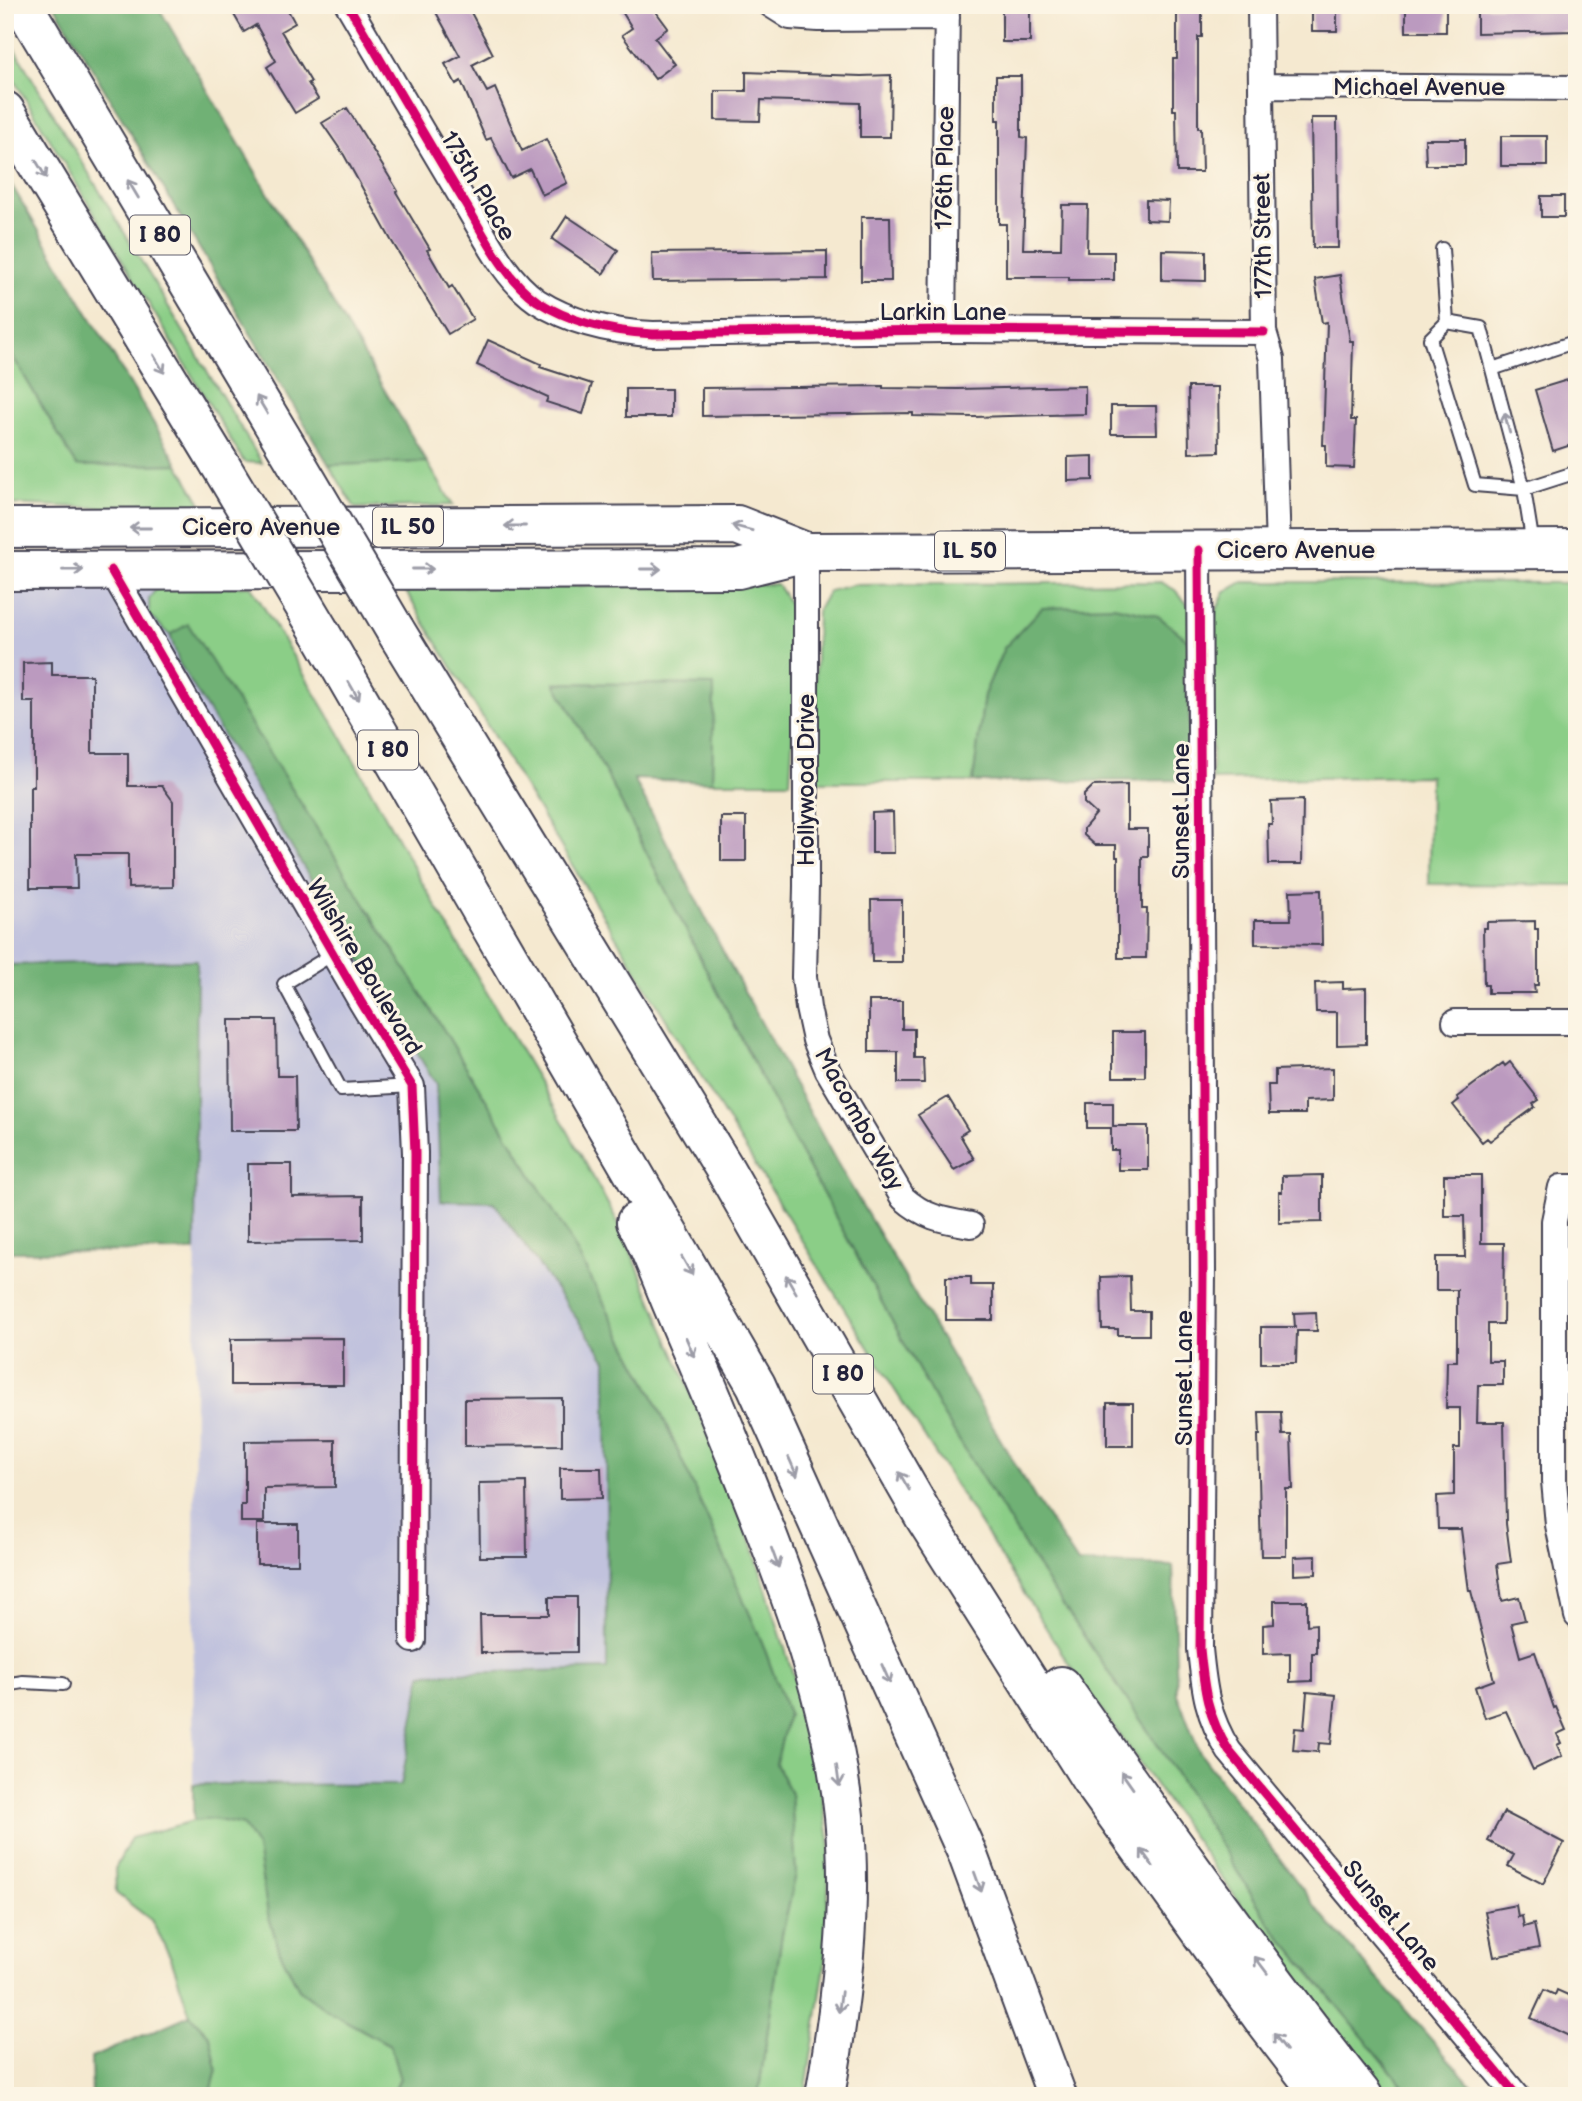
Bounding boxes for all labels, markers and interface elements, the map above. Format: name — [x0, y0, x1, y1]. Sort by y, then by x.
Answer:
street label: Michael Avenue — [1333, 73, 1505, 102]
street label: 176th Place — [929, 106, 961, 230]
street label: 175th Place — [434, 126, 522, 246]
one-way arrow — [34, 159, 48, 179]
street label: 177th Street — [1247, 172, 1279, 299]
one-way arrow — [126, 180, 140, 200]
road number: I 80 — [130, 216, 190, 254]
street label: Larkin Lane — [879, 298, 1007, 327]
one-way arrow — [152, 353, 166, 373]
one-way arrow — [255, 396, 269, 416]
one-way arrow — [1500, 412, 1513, 435]
road number: IL 50 — [373, 508, 443, 547]
street label: Cicero Avenue — [182, 513, 340, 542]
one-way arrow — [504, 519, 527, 533]
one-way arrow — [129, 521, 152, 535]
one-way arrow — [731, 521, 753, 534]
road number: IL 50 — [935, 531, 1005, 570]
street label: Cicero Avenue — [1217, 536, 1375, 565]
one-way arrow — [412, 562, 435, 576]
one-way arrow — [639, 562, 662, 576]
one-way arrow — [62, 563, 85, 577]
one-way arrow — [347, 681, 361, 701]
street label: Hollywood Drive — [792, 694, 821, 866]
road number: I 80 — [358, 730, 418, 770]
street label: Sunset Lane — [1167, 743, 1196, 879]
street label: Wilshire Boulevard — [300, 874, 428, 1060]
street label: Macombo Way — [808, 1043, 910, 1195]
one-way arrow — [680, 1255, 694, 1275]
one-way arrow — [784, 1274, 797, 1295]
street label: Sunset Lane — [1170, 1310, 1199, 1446]
one-way arrow — [685, 1335, 698, 1357]
road number: I 80 — [813, 1354, 873, 1394]
one-way arrow — [787, 1455, 800, 1477]
one-way arrow — [897, 1472, 911, 1492]
one-way arrow — [770, 1546, 782, 1568]
one-way arrow — [880, 1663, 893, 1684]
one-way arrow — [832, 1764, 845, 1787]
one-way arrow — [1120, 1771, 1135, 1790]
one-way arrow — [1140, 1848, 1155, 1867]
street label: Sunset Lane — [1336, 1855, 1446, 1977]
one-way arrow — [973, 1871, 985, 1893]
one-way arrow — [1254, 1955, 1269, 1974]
one-way arrow — [833, 1990, 846, 2013]
one-way arrow — [1273, 2033, 1288, 2051]

